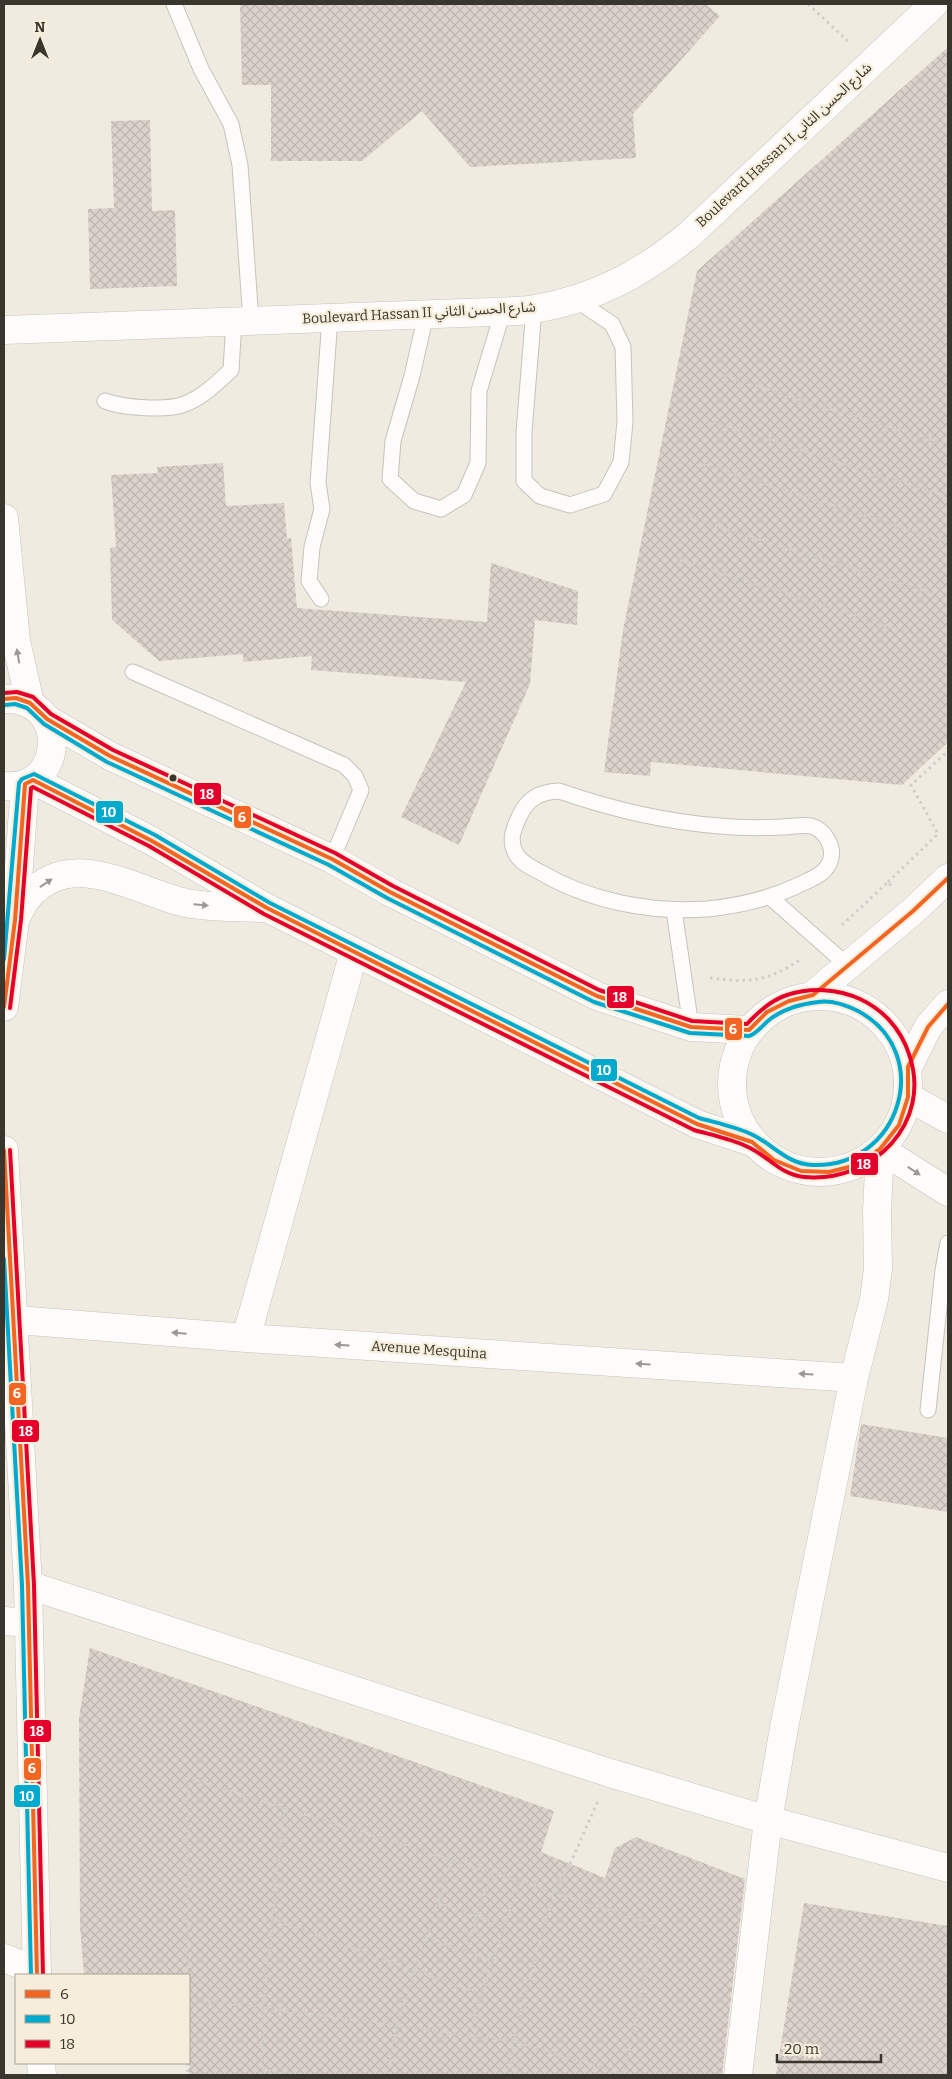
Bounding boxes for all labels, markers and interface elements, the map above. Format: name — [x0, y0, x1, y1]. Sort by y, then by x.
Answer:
north arrow — [15, 15, 65, 65]
text: N — [35, 19, 46, 36]
street label: Boulevard Hassan II شارع الحسن الثاني — [693, 59, 877, 233]
street label: Boulevard Hassan II شارع الحسن الثاني — [302, 298, 536, 330]
one-way arrow — [14, 648, 22, 664]
unlabelled marker — [168, 773, 178, 783]
line badge: 18 — [193, 782, 222, 806]
text: 18 — [200, 786, 214, 803]
line badge: 10 — [95, 800, 124, 824]
text: 10 — [102, 804, 117, 821]
line badge: 6 — [233, 805, 252, 829]
text: 6 — [238, 809, 246, 826]
one-way arrow — [39, 878, 53, 888]
one-way arrow — [193, 901, 209, 909]
line badge: 18 — [606, 985, 635, 1009]
text: 18 — [613, 989, 627, 1006]
line badge: 6 — [724, 1017, 743, 1041]
text: 6 — [729, 1021, 737, 1038]
line badge: 10 — [590, 1058, 618, 1082]
text: 10 — [597, 1062, 612, 1079]
line badge: 18 — [850, 1152, 879, 1176]
text: 18 — [857, 1156, 871, 1173]
one-way arrow — [908, 1166, 921, 1175]
one-way arrow — [171, 1329, 187, 1337]
street label: Avenue Mesquina — [371, 1337, 488, 1363]
one-way arrow — [333, 1340, 349, 1348]
one-way arrow — [635, 1360, 651, 1368]
one-way arrow — [797, 1370, 813, 1378]
line badge: 6 — [8, 1382, 27, 1406]
text: 6 — [13, 1385, 21, 1402]
line badge: 18 — [11, 1419, 40, 1443]
text: 18 — [19, 1423, 33, 1440]
line badge: 18 — [23, 1719, 52, 1743]
text: 18 — [30, 1723, 44, 1740]
line badge: 6 — [23, 1757, 42, 1781]
text: 6 — [28, 1760, 36, 1777]
line badge: 10 — [13, 1784, 41, 1808]
text: 10 — [20, 1788, 35, 1805]
legend — [15, 1974, 190, 2064]
text: 6 — [60, 1985, 69, 2003]
text: 10 — [60, 2010, 76, 2028]
scale bar — [777, 2032, 881, 2064]
text: 18 — [60, 2035, 75, 2053]
text: 20 m — [784, 2040, 820, 2058]

